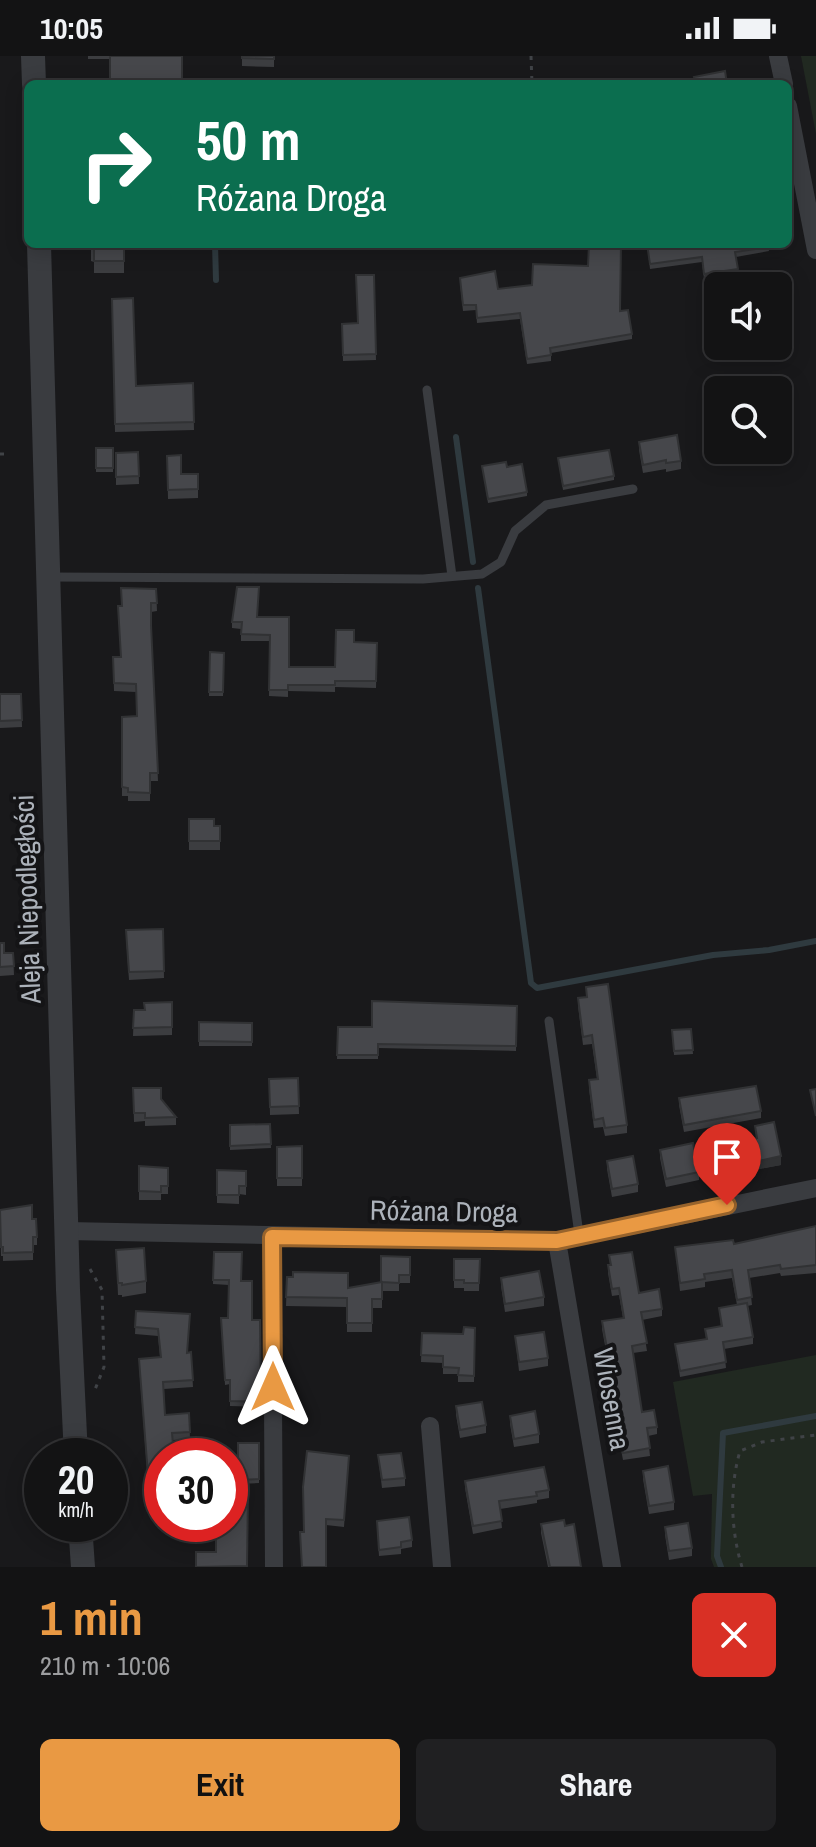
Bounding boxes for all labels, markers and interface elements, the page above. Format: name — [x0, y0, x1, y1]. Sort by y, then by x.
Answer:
text: 10:05 — [40, 8, 103, 48]
text: 50 m — [196, 102, 301, 177]
icon: right — [64, 112, 168, 216]
text: Różana Droga — [196, 174, 386, 222]
map controls — [704, 272, 792, 464]
button: sound — [704, 272, 792, 360]
button: search — [704, 376, 792, 464]
street label: Aleja Niepodległości — [4, 794, 50, 1005]
pin — [693, 1123, 761, 1205]
icon: arrive — [705, 1135, 749, 1179]
street label: Różana Droga — [370, 1191, 519, 1231]
position arrow — [231, 1345, 315, 1429]
street label: Wiosenna — [584, 1345, 640, 1453]
speed limit sign: 30 — [144, 1438, 248, 1542]
text: 20 — [58, 1453, 94, 1506]
text: km/h — [58, 1496, 94, 1523]
text: 1 min — [40, 1585, 143, 1650]
button: close — [692, 1593, 776, 1677]
text: 210 m · 10:06 — [40, 1648, 170, 1683]
button: Exit — [40, 1739, 400, 1831]
button: Share — [416, 1739, 776, 1831]

